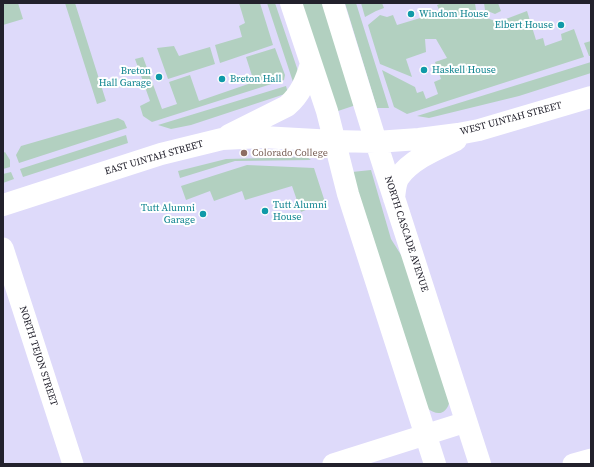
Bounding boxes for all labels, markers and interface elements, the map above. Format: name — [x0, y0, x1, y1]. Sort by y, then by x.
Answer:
place label: Windom House — [419, 8, 488, 20]
marker: Windom House — [406, 9, 416, 19]
place label: Elbert House — [495, 19, 553, 31]
marker: Elbert House — [556, 20, 566, 30]
place label: Haskell House — [432, 64, 496, 76]
place label: Breton Hall Garage — [99, 65, 151, 88]
marker: Haskell House — [419, 65, 429, 75]
marker: Breton Hall Garage — [154, 72, 164, 82]
place label: Breton Hall — [230, 73, 281, 85]
marker: Breton Hall — [217, 74, 227, 84]
street label: WEST UINTAH STREET — [459, 100, 563, 138]
street label: EAST UINTAH STREET — [103, 138, 205, 178]
place label: Colorado College — [252, 147, 328, 159]
marker: Colorado College — [239, 148, 249, 158]
street label: NORTH CASCADE AVENUE — [382, 175, 430, 293]
place label: Tutt Alumni House — [273, 199, 327, 222]
place label: Tutt Alumni Garage — [141, 202, 195, 226]
marker: Tutt Alumni House — [260, 206, 270, 216]
marker: Tutt Alumni Garage — [198, 209, 208, 219]
street label: NORTH TEJON STREET — [16, 305, 60, 407]

